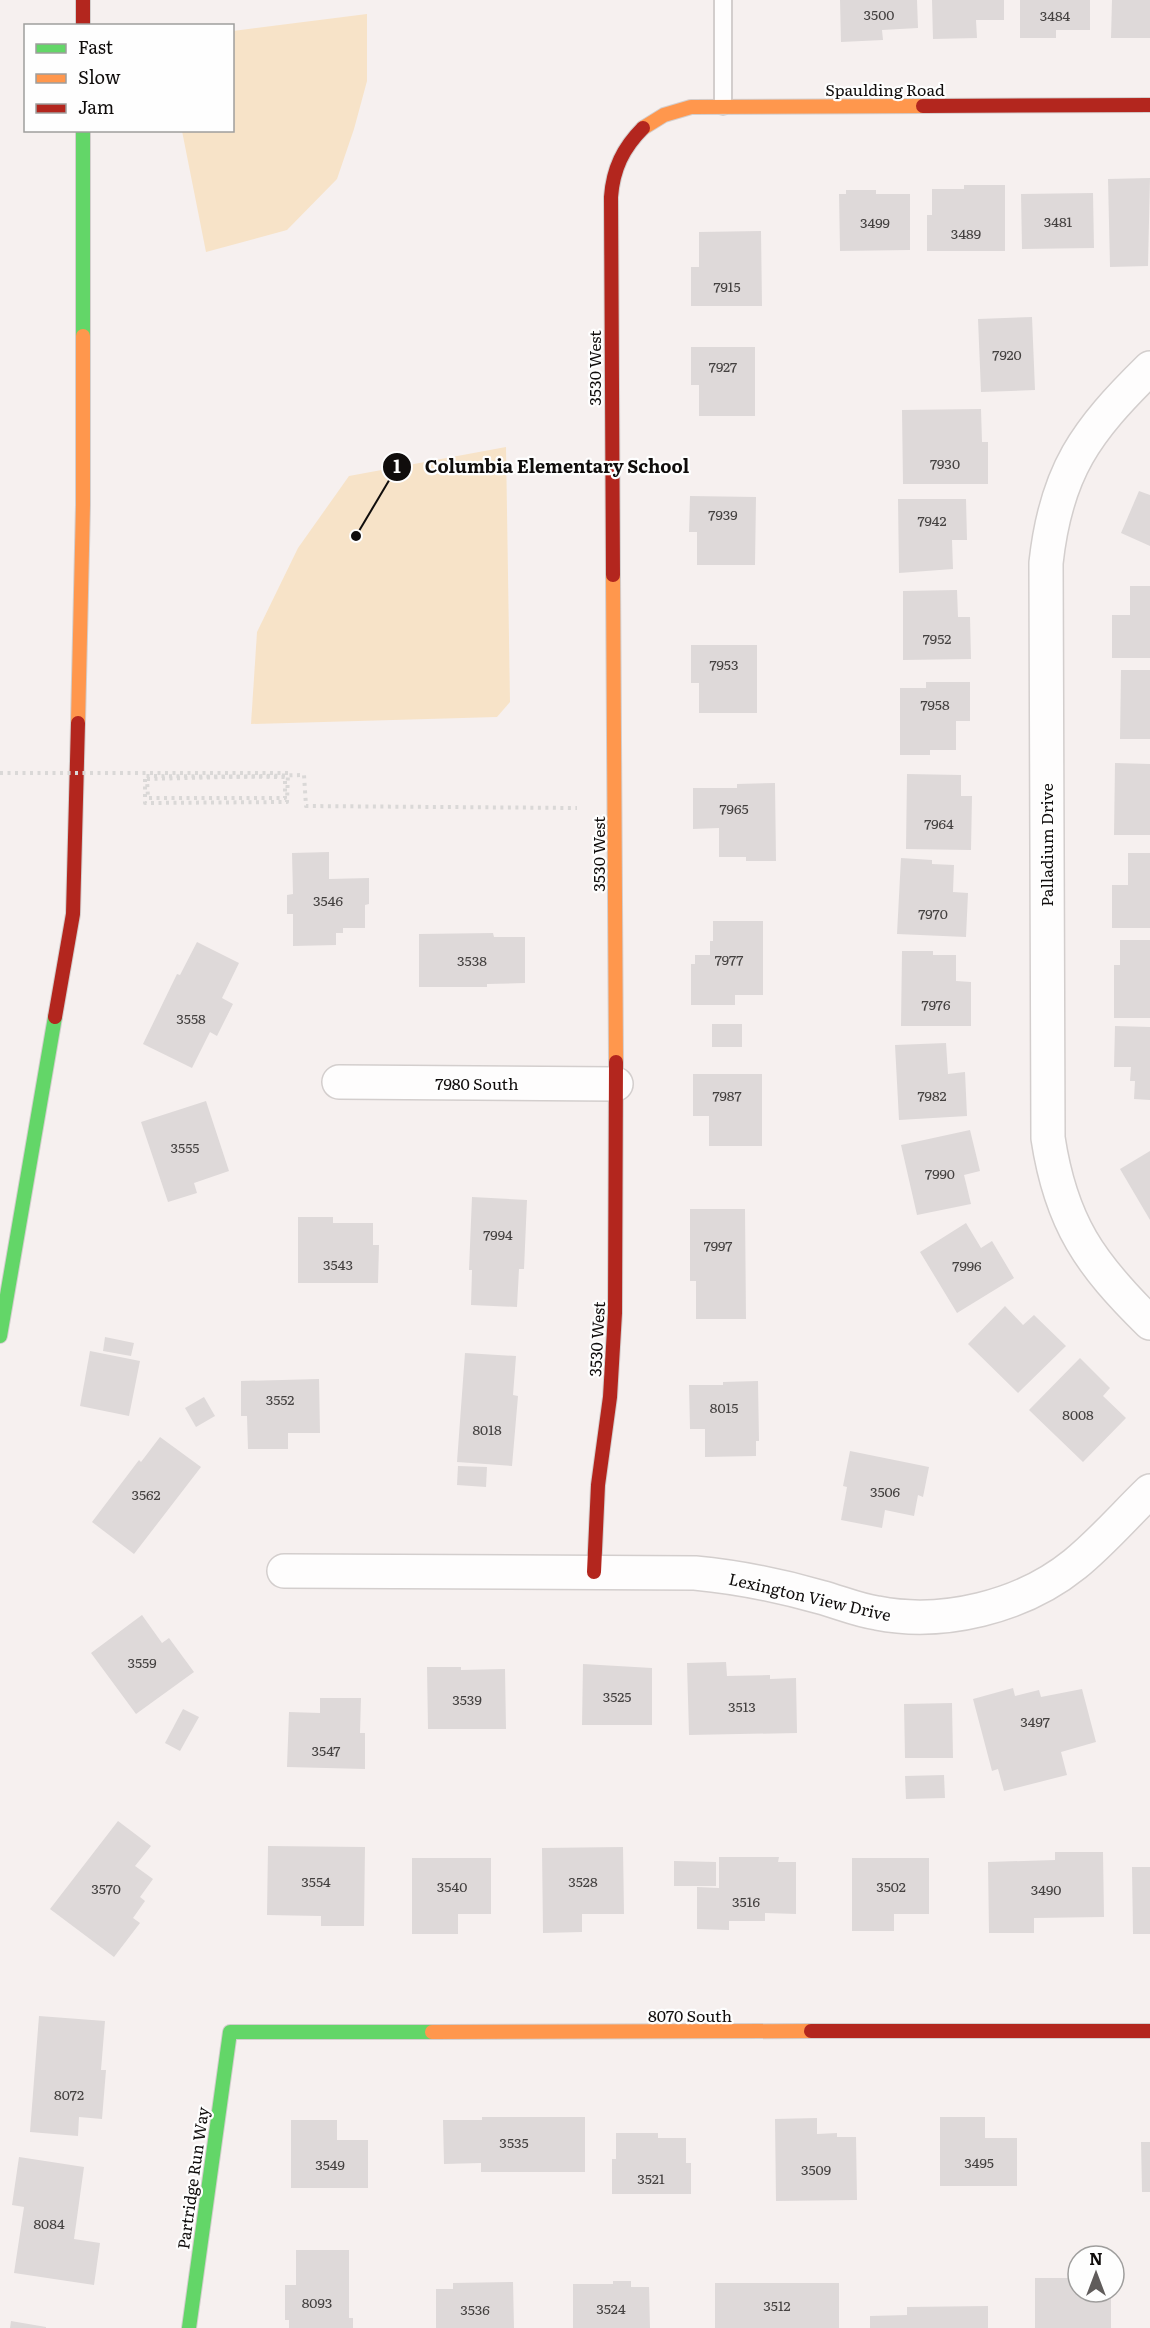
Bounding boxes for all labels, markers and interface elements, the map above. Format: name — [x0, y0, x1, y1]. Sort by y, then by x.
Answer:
house number: 3500 — [864, 4, 894, 24]
house number: 3484 — [1040, 5, 1071, 25]
legend — [24, 24, 234, 132]
text: Fast — [78, 33, 114, 60]
text: Slow — [78, 63, 121, 90]
street label: Spaulding Road — [825, 77, 945, 101]
text: Jam — [78, 93, 114, 120]
house number: 3481 — [1044, 211, 1073, 231]
house number: 3499 — [860, 212, 890, 232]
house number: 3489 — [951, 223, 981, 243]
house number: 7915 — [713, 276, 741, 296]
street label: 3530 West — [582, 330, 606, 406]
house number: 7920 — [992, 344, 1022, 364]
house number: 7927 — [709, 356, 737, 376]
callout: Columbia Elementary School — [382, 449, 701, 485]
text: 1 — [393, 452, 401, 479]
text: Columbia Elementary School — [425, 452, 690, 479]
house number: 7930 — [930, 453, 960, 473]
house number: 7939 — [708, 504, 738, 524]
house number: 7942 — [917, 510, 947, 530]
house number: 7952 — [923, 628, 951, 648]
house number: 7953 — [709, 654, 739, 674]
house number: 7958 — [920, 694, 950, 714]
street label: Palladium Drive — [1034, 783, 1058, 907]
house number: 7965 — [719, 798, 749, 818]
house number: 7964 — [924, 813, 954, 833]
street label: 3530 West — [586, 816, 610, 892]
house number: 3546 — [313, 890, 343, 910]
house number: 7970 — [918, 903, 948, 923]
house number: 7977 — [715, 949, 743, 969]
house number: 3538 — [457, 950, 487, 970]
house number: 7976 — [922, 994, 951, 1014]
house number: 3558 — [176, 1008, 206, 1028]
street label: 7980 South — [435, 1071, 519, 1095]
house number: 7987 — [712, 1085, 742, 1105]
house number: 7982 — [917, 1085, 947, 1105]
house number: 3555 — [171, 1137, 199, 1157]
house number: 7990 — [925, 1163, 955, 1183]
house number: 7994 — [483, 1224, 513, 1244]
house number: 7997 — [704, 1235, 732, 1255]
house number: 3543 — [323, 1254, 353, 1274]
house number: 7996 — [952, 1255, 982, 1275]
street label: 3530 West — [582, 1300, 610, 1377]
house number: 3552 — [266, 1389, 294, 1409]
house number: 8015 — [710, 1397, 738, 1417]
house number: 8008 — [1062, 1404, 1094, 1424]
house number: 8018 — [472, 1419, 502, 1439]
house number: 3506 — [870, 1481, 901, 1501]
house number: 3562 — [131, 1484, 161, 1504]
street label: Lexington View Drive — [727, 1566, 893, 1626]
house number: 3559 — [127, 1652, 157, 1672]
house number: 3525 — [603, 1686, 631, 1706]
house number: 3539 — [452, 1689, 482, 1709]
house number: 3513 — [728, 1696, 756, 1716]
house number: 3497 — [1020, 1711, 1050, 1731]
house number: 3547 — [312, 1740, 340, 1760]
house number: 3554 — [301, 1871, 331, 1891]
house number: 3528 — [568, 1871, 598, 1891]
house number: 3540 — [437, 1876, 467, 1896]
house number: 3502 — [876, 1876, 906, 1896]
house number: 3570 — [91, 1878, 121, 1898]
house number: 3490 — [1031, 1879, 1061, 1899]
house number: 3516 — [732, 1891, 760, 1911]
street label: 8070 South — [648, 2003, 733, 2027]
house number: 8072 — [54, 2084, 84, 2104]
street label: Partridge Run Way — [170, 2104, 214, 2251]
house number: 3535 — [499, 2132, 529, 2152]
house number: 3495 — [964, 2152, 994, 2172]
house number: 3549 — [315, 2154, 345, 2174]
house number: 3509 — [801, 2159, 831, 2179]
house number: 3521 — [637, 2168, 665, 2188]
house number: 8084 — [33, 2213, 65, 2233]
north arrow — [1066, 2244, 1126, 2304]
text: N — [1089, 2246, 1103, 2270]
house number: 8093 — [302, 2292, 332, 2312]
house number: 3512 — [763, 2295, 791, 2315]
house number: 3524 — [596, 2298, 626, 2318]
house number: 3536 — [460, 2299, 490, 2319]

